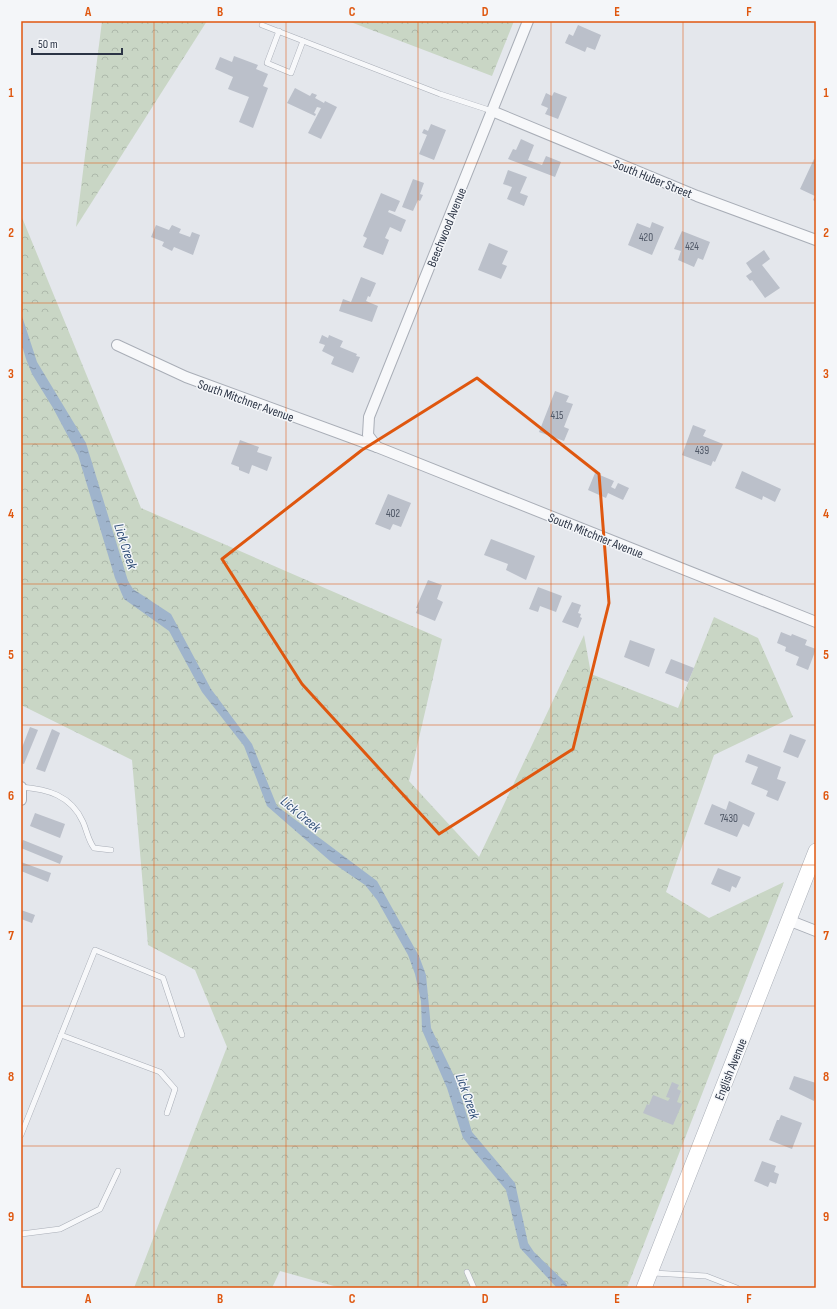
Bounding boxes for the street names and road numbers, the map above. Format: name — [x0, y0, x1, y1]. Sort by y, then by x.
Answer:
street label: South Huber Street — [611, 156, 695, 202]
street label: Beechwood Avenue — [424, 185, 470, 269]
street label: South Mitchner Avenue — [195, 376, 296, 426]
street label: South Mitchner Avenue — [546, 510, 646, 562]
street label: English Avenue — [711, 1036, 751, 1103]

